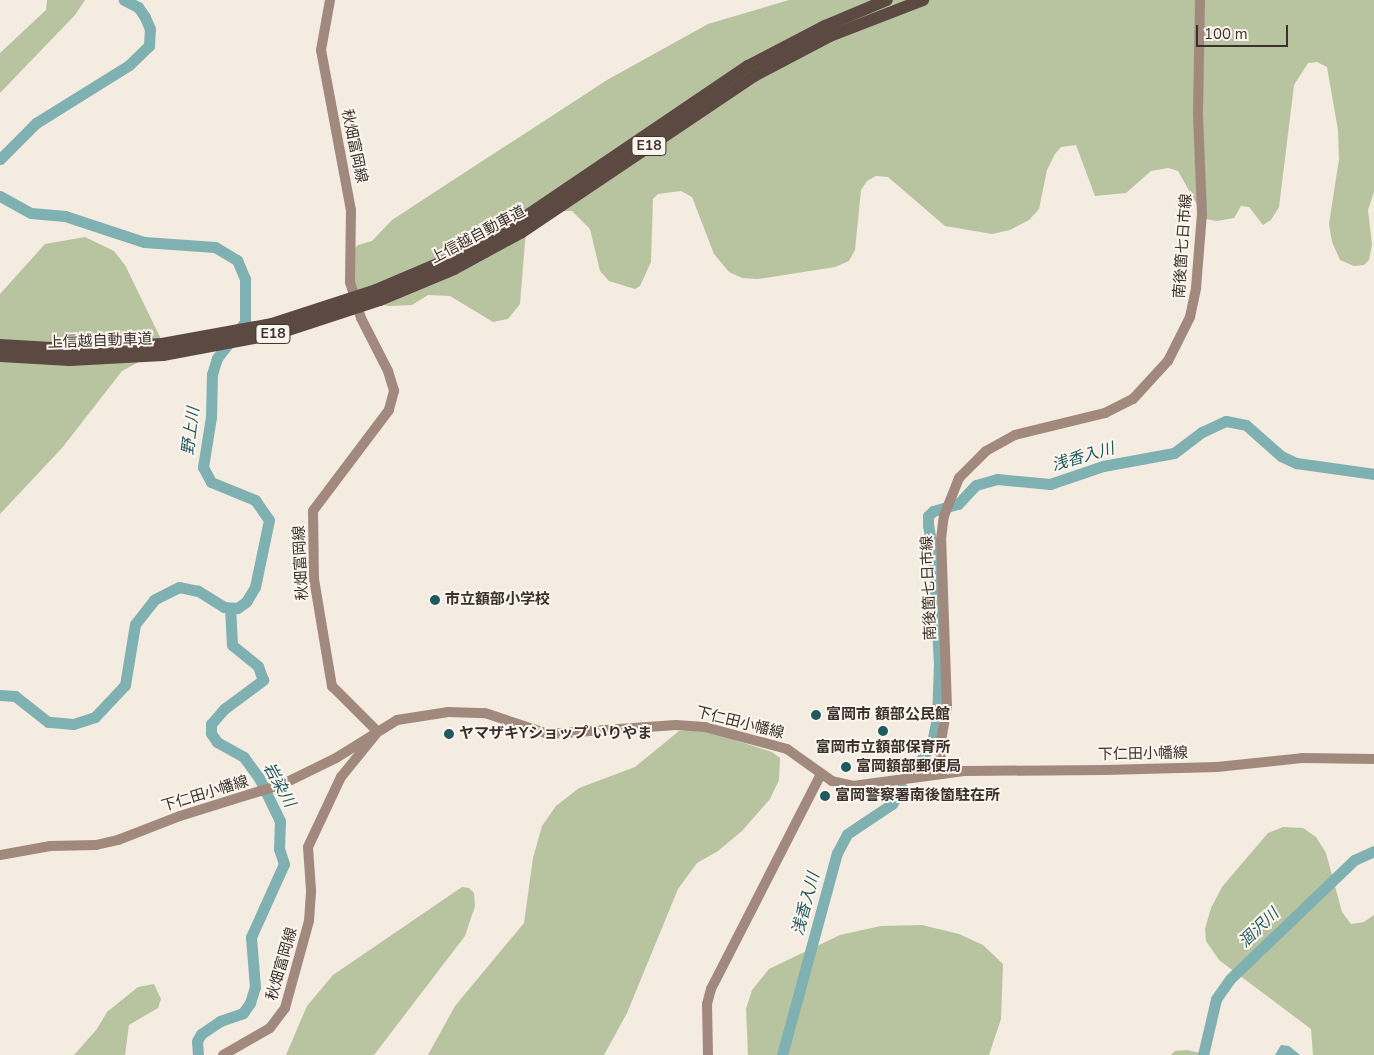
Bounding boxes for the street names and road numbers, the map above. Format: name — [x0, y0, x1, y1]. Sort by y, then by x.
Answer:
street label: 秋畑富岡線 — [337, 107, 371, 185]
road number: E18 — [630, 134, 668, 158]
street label: 南後箇七日市線 — [1170, 193, 1196, 299]
street label: 上信越自動車道 — [427, 202, 529, 268]
road number: E18 — [254, 322, 292, 346]
street label: 上信越自動車道 — [47, 330, 153, 352]
street label: 秋畑富岡線 — [290, 525, 312, 601]
street label: 南後箇七日市線 — [918, 535, 940, 641]
street label: 下仁田小幡線 — [694, 703, 786, 743]
street label: 下仁田小幡線 — [1098, 744, 1188, 764]
street label: 下仁田小幡線 — [159, 772, 251, 816]
street label: 秋畑富岡線 — [263, 925, 301, 1003]

